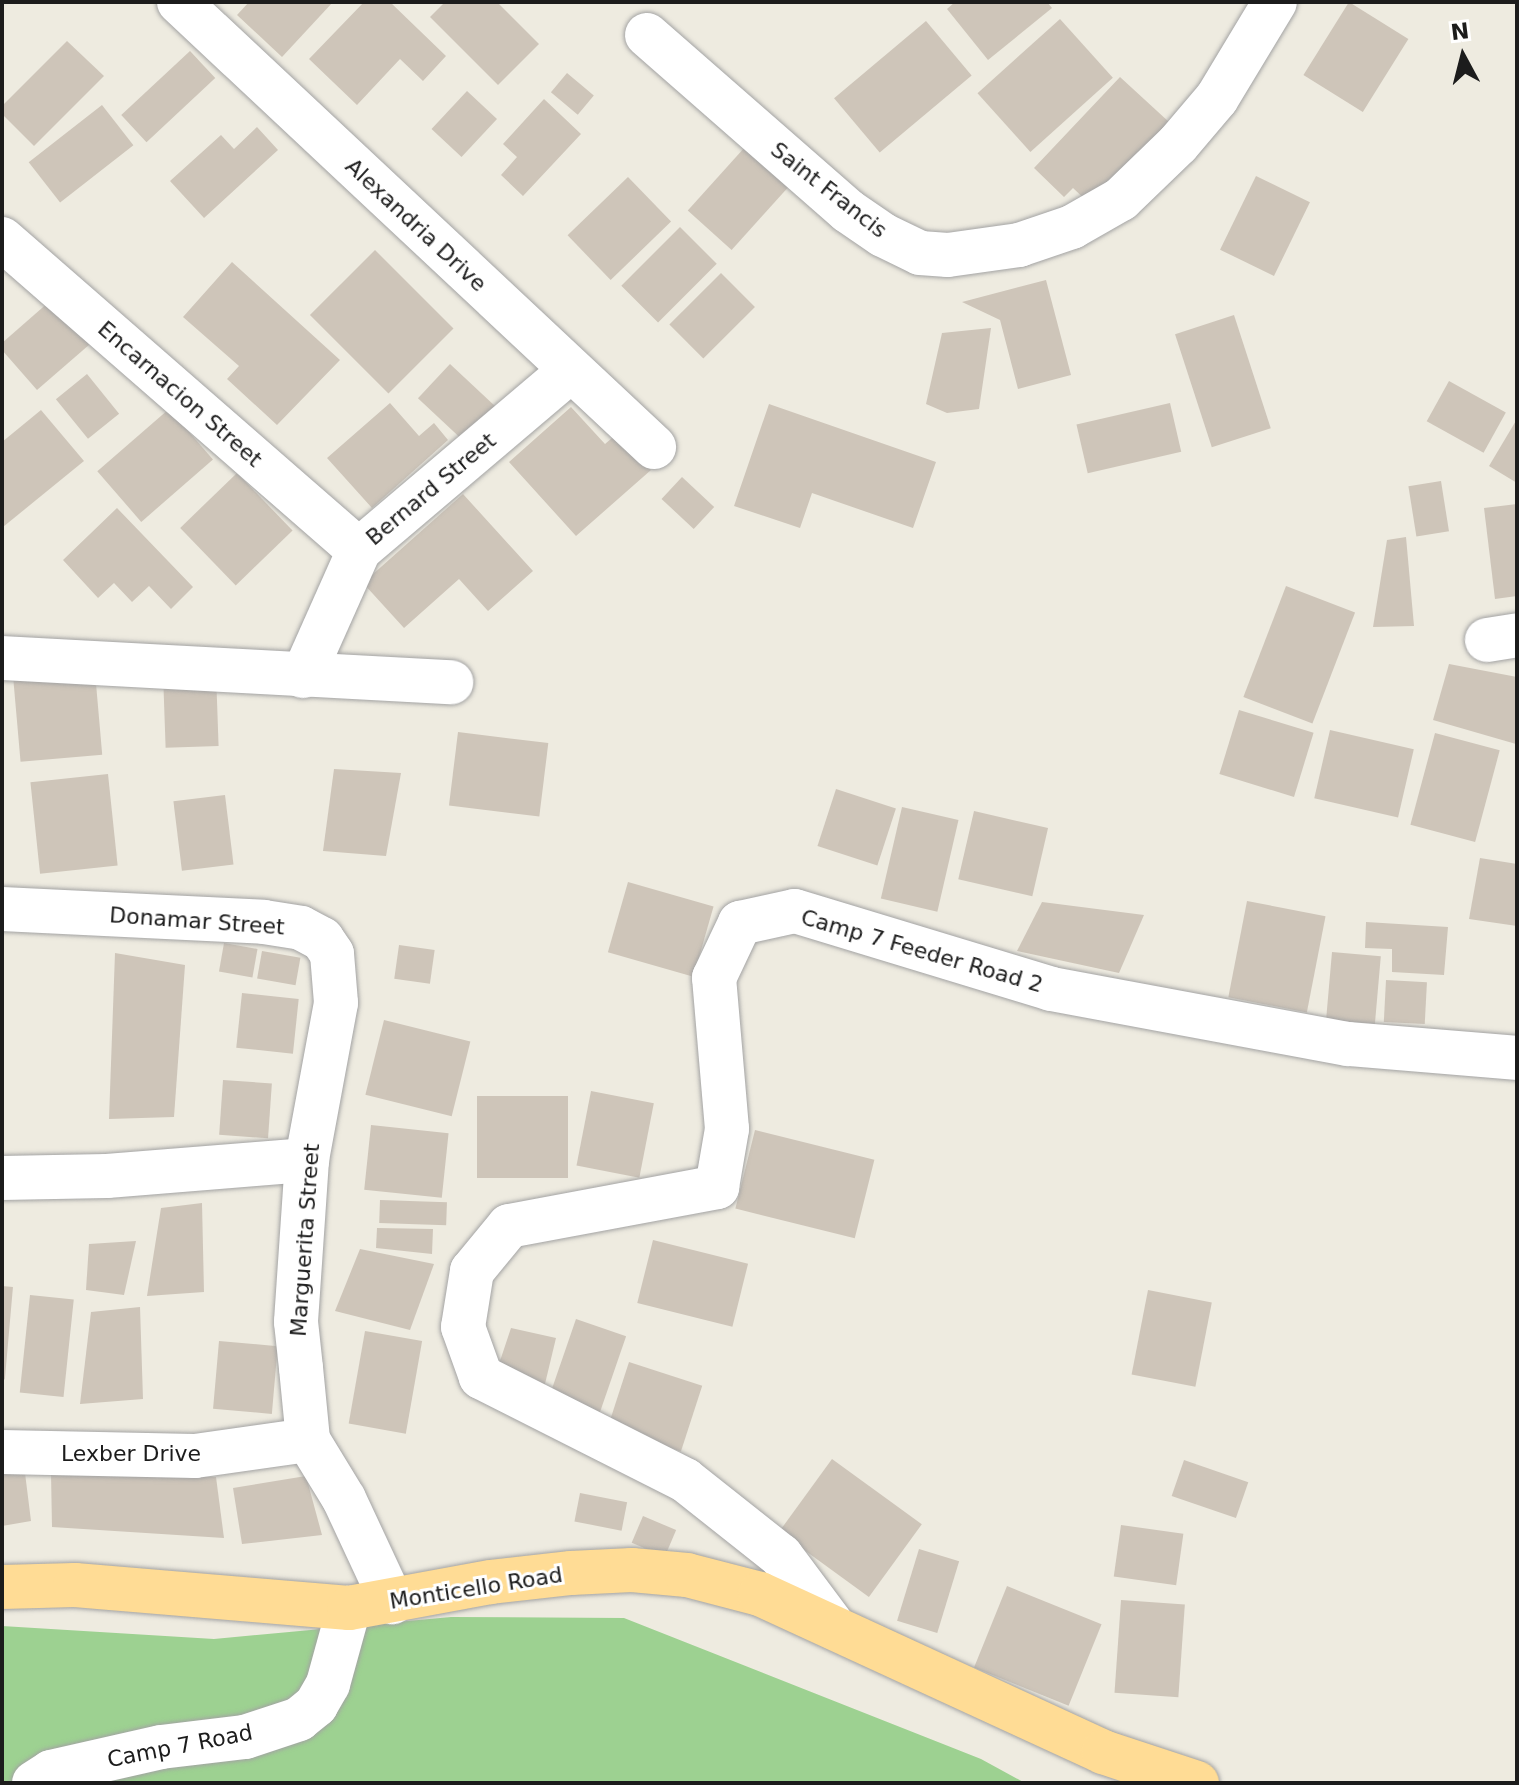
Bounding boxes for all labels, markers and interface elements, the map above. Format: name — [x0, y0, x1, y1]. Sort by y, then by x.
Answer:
north arrow — [1423, 16, 1503, 96]
text: N — [1449, 18, 1471, 45]
street label: Saint Francis — [766, 136, 892, 244]
street label: Alexandria Drive — [340, 153, 492, 297]
street label: Encarnacion Street — [92, 315, 268, 473]
street label: Bernard Street — [361, 427, 501, 551]
street label: Donamar Street — [108, 902, 286, 940]
street label: Camp 7 Feeder Road 2 — [798, 904, 1046, 998]
street label: Marguerita Street — [285, 1142, 325, 1338]
street label: Lexber Drive — [61, 1441, 201, 1467]
street label: Monticello Road — [388, 1561, 564, 1615]
street label: Camp 7 Road — [105, 1719, 255, 1773]

